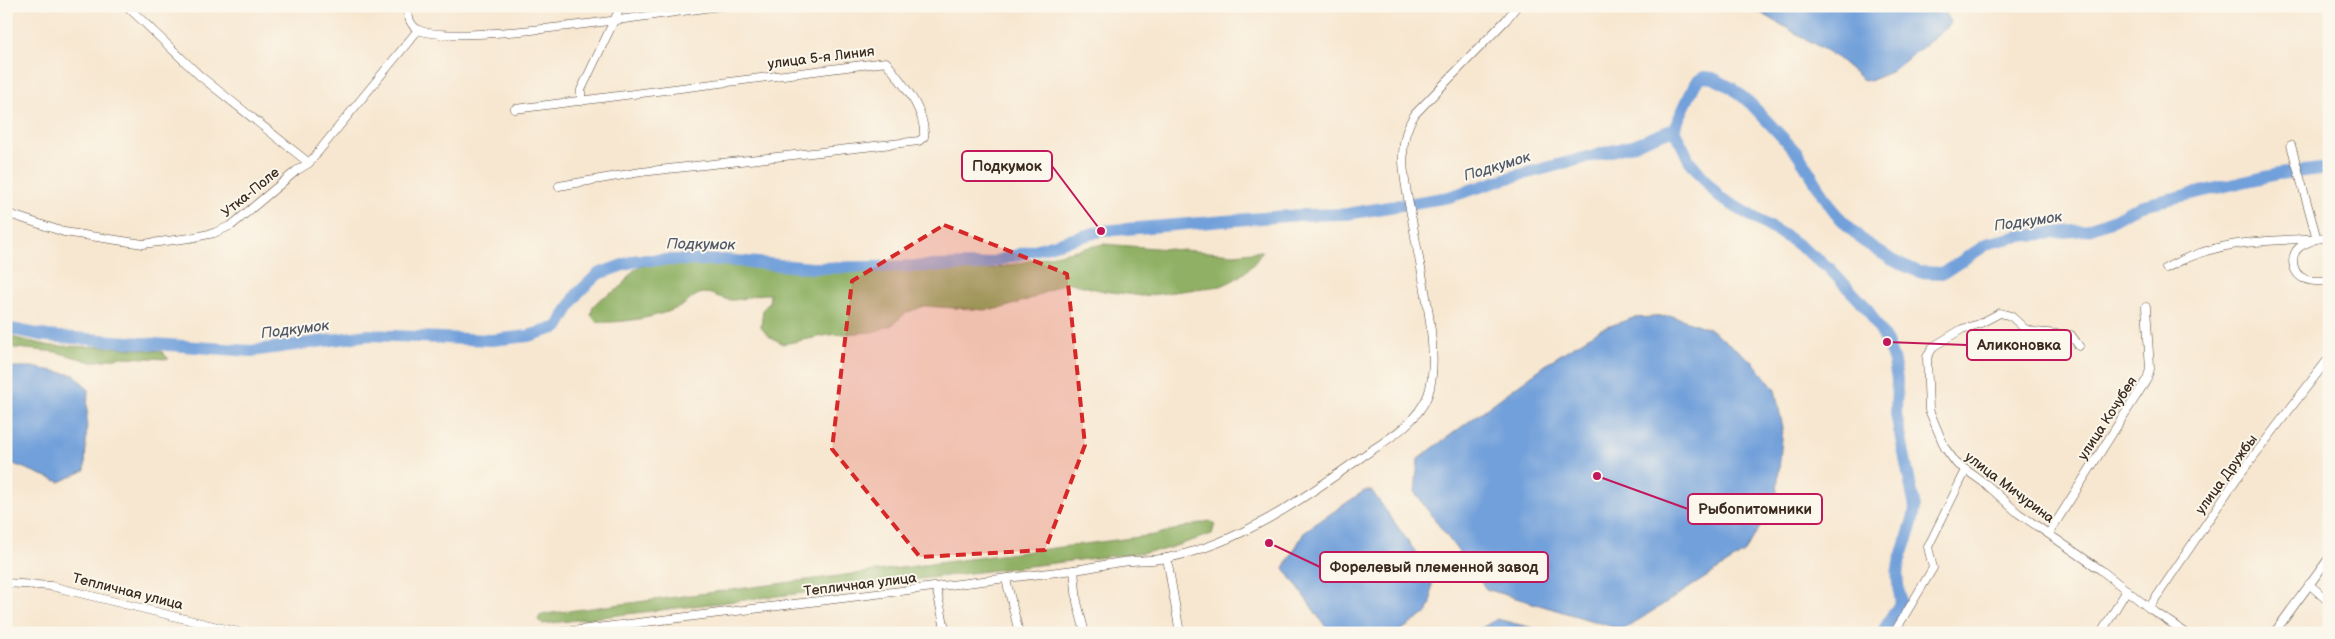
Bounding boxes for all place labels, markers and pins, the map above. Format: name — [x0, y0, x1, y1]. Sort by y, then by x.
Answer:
callout: Подкумок — [962, 151, 1052, 181]
callout: Аликоновка — [1967, 330, 2071, 360]
callout: Рыбопитомники — [1688, 494, 1822, 524]
callout: Форелевый племенной завод — [1320, 552, 1548, 582]

